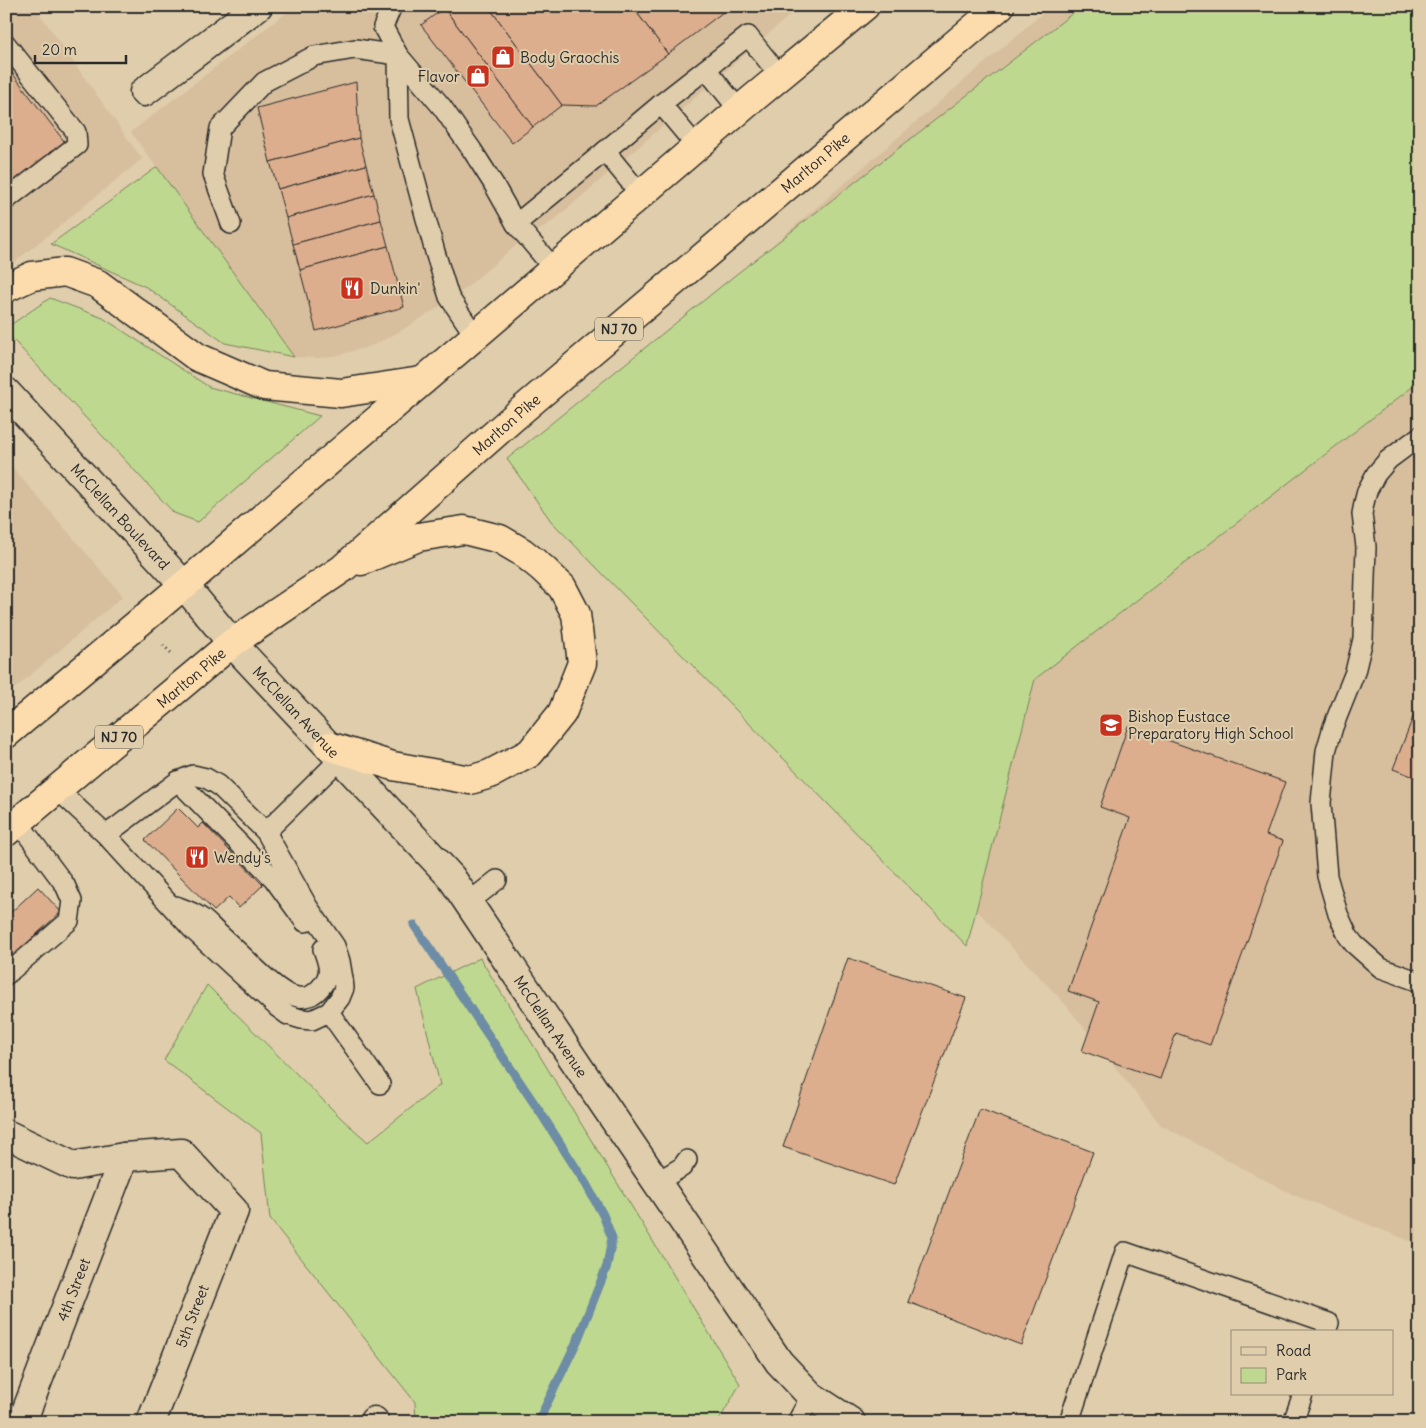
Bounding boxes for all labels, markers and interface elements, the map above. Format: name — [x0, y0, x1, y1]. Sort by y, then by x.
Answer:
scale bar — [35, 32, 126, 64]
text: 20 m — [42, 40, 77, 59]
shop icon: Body Graochis — [490, 44, 516, 70]
place label: Body Graochis — [520, 48, 620, 67]
shop icon: Flavor — [465, 63, 491, 89]
place label: Flavor — [418, 67, 460, 86]
street label: Marlton Pike — [777, 128, 853, 197]
restaurant icon: Dunkin' — [339, 275, 365, 301]
place label: Dunkin' — [370, 279, 421, 298]
road number: NJ 70 — [595, 318, 643, 340]
street label: Marlton Pike — [468, 389, 544, 459]
street label: McClellan Boulevard — [67, 459, 174, 573]
street label: Marlton Pike — [153, 643, 229, 712]
street label: McClellan Avenue — [249, 662, 344, 762]
place label: Bishop Eustace Preparatory High School — [1128, 707, 1294, 743]
school or university icon: Bishop Eustace Preparatory High School — [1098, 712, 1124, 738]
road number: NJ 70 — [95, 726, 143, 749]
restaurant icon: Wendy's — [184, 844, 210, 870]
place label: Wendy's — [214, 848, 271, 867]
street label: McClellan Avenue — [510, 972, 592, 1081]
street label: 4th Street — [52, 1255, 94, 1324]
street label: 5th Street — [171, 1282, 213, 1350]
legend — [1231, 1330, 1394, 1396]
text: Road — [1276, 1341, 1311, 1360]
text: Park — [1276, 1365, 1307, 1384]

